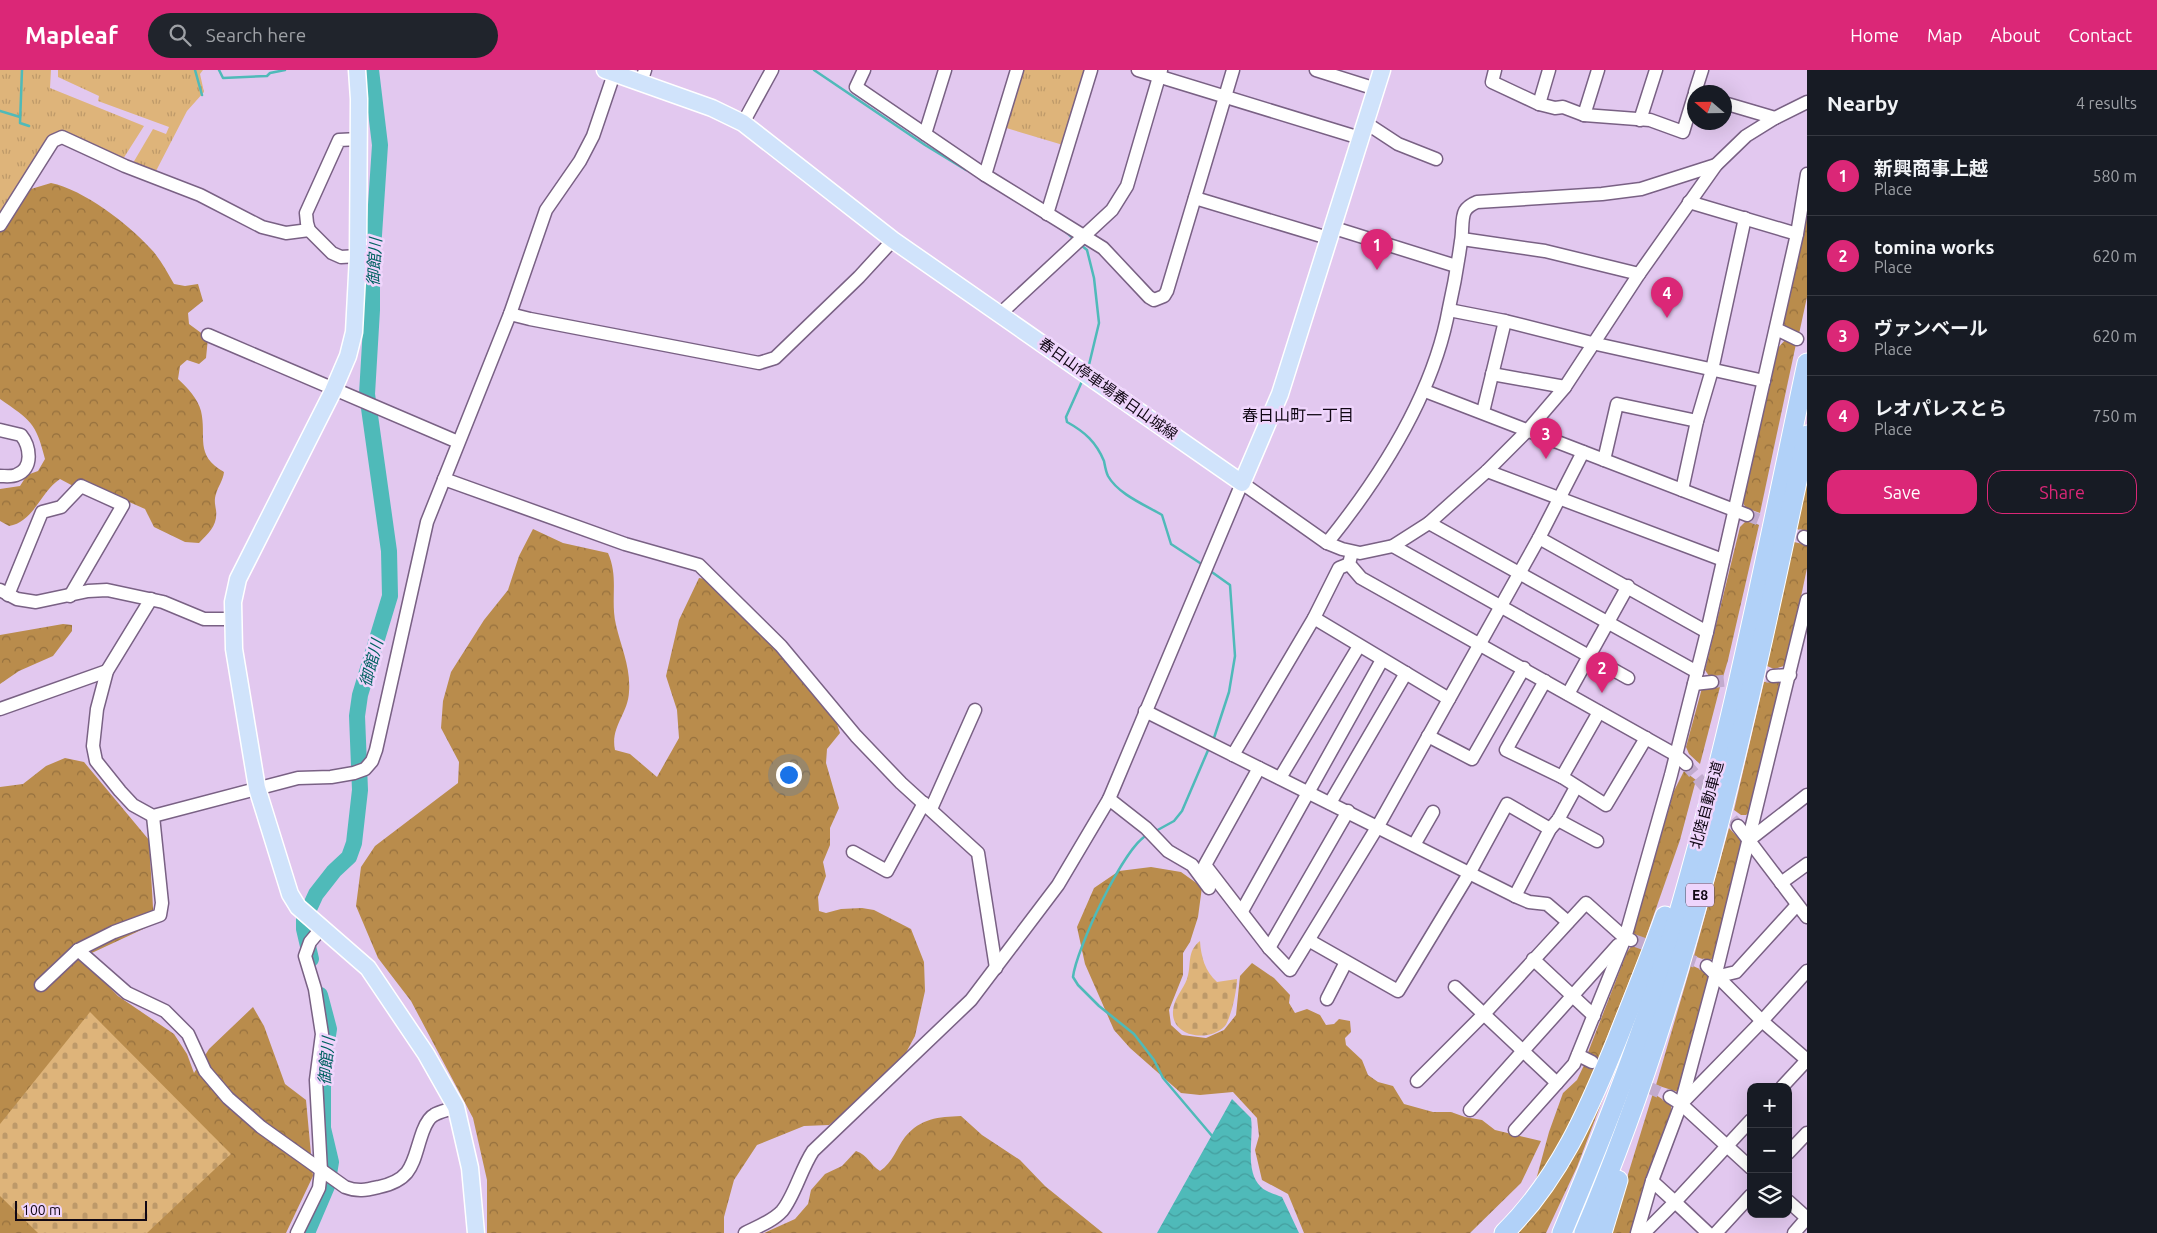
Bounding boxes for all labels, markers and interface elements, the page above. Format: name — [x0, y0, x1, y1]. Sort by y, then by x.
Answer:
search box — [148, 13, 498, 58]
icon: search — [166, 21, 194, 49]
text: Mapleaf — [25, 22, 118, 49]
text: Search here — [206, 24, 306, 46]
text: Home — [1850, 25, 1899, 45]
text: Map — [1927, 25, 1962, 45]
text: About — [1990, 25, 2040, 45]
text: Contact — [2068, 25, 2132, 45]
north arrow — [1687, 85, 1732, 130]
text: Nearby — [1827, 91, 1898, 115]
text: 4 results — [2076, 94, 2137, 112]
text: 新興商事上越 — [1874, 157, 1988, 179]
text: 1 — [1838, 167, 1848, 185]
text: 580 m — [2092, 167, 2137, 185]
text: Place — [1874, 180, 1912, 198]
pin: 1 — [1361, 229, 1393, 270]
water label: 御館川 — [364, 236, 384, 286]
text: tomina works — [1874, 236, 1994, 258]
text: 2 — [1838, 247, 1848, 265]
text: 620 m — [2092, 247, 2137, 265]
text: Place — [1874, 258, 1912, 276]
pin: 4 — [1651, 277, 1683, 318]
text: ヴァンベール — [1874, 317, 1988, 339]
text: 3 — [1838, 327, 1848, 345]
text: 620 m — [2092, 327, 2137, 345]
street label: 春日山停車場春日山城線 — [1036, 334, 1181, 443]
text: Place — [1874, 340, 1912, 358]
text: レオパレスとら — [1874, 397, 2007, 419]
district label: 春日山町一丁目 — [1242, 406, 1354, 424]
text: 4 — [1838, 407, 1848, 425]
text: 750 m — [2092, 407, 2137, 425]
pin: 3 — [1530, 418, 1562, 459]
text: Place — [1874, 420, 1912, 438]
button: Save — [1827, 470, 1977, 514]
button: Share — [1987, 470, 2137, 514]
water label: 御館川 — [356, 636, 386, 689]
pin: 2 — [1586, 652, 1618, 693]
street label: 北陸自動車道 — [1687, 759, 1726, 851]
your location — [776, 762, 802, 788]
road number: E8 — [1686, 884, 1714, 906]
water label: 御館川 — [315, 1034, 337, 1086]
map controls — [1747, 1083, 1792, 1218]
button: + — [1747, 1083, 1792, 1128]
button: − — [1747, 1128, 1792, 1173]
button: layers — [1747, 1173, 1792, 1218]
scale bar — [15, 1198, 148, 1221]
text: 100 m — [22, 1202, 61, 1218]

